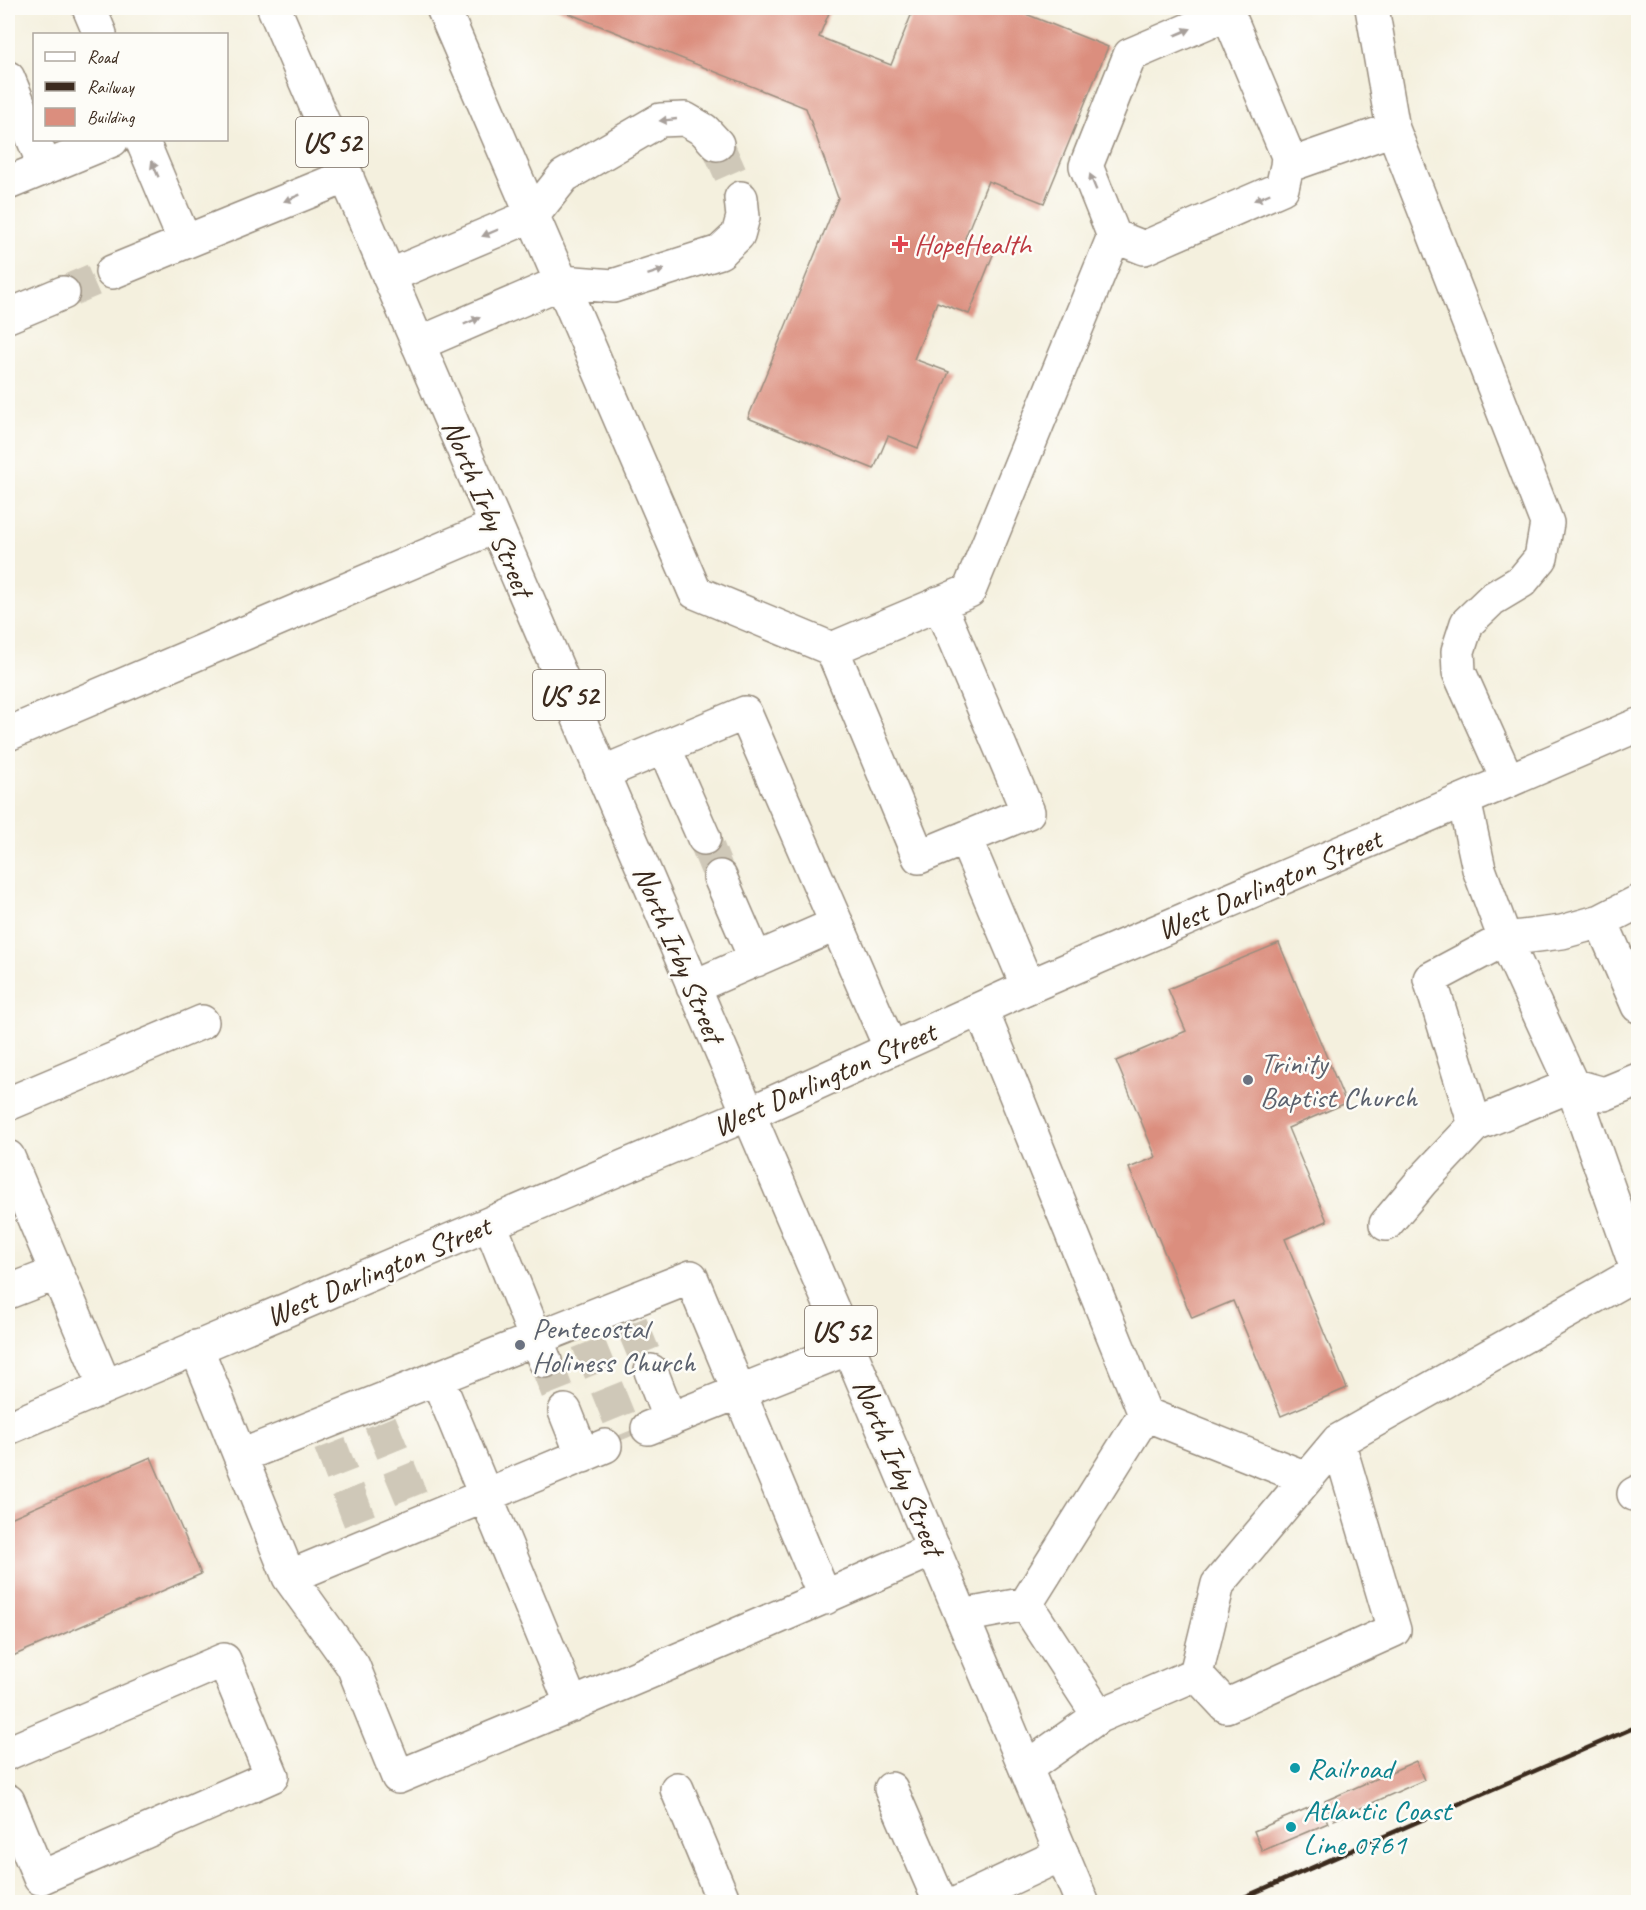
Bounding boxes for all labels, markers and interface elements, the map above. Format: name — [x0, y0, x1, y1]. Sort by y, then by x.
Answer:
one-way arrow — [1175, 27, 1193, 37]
legend — [33, 33, 228, 141]
text: Road — [87, 46, 120, 68]
text: Railway — [87, 76, 135, 98]
text: Building — [87, 106, 136, 128]
one-way arrow — [659, 115, 678, 125]
road number: US 52 — [296, 117, 368, 167]
one-way arrow — [150, 160, 160, 178]
one-way arrow — [1088, 173, 1097, 191]
one-way arrow — [1252, 192, 1270, 202]
one-way arrow — [283, 193, 301, 203]
place label: HopeHealth — [914, 225, 1033, 263]
one-way arrow — [480, 228, 498, 238]
marker: HopeHealth — [891, 235, 909, 253]
one-way arrow — [647, 267, 665, 276]
one-way arrow — [463, 316, 481, 326]
street label: North Irby Street — [434, 414, 544, 606]
road number: US 52 — [533, 670, 605, 720]
street label: West Darlington Street — [1151, 818, 1390, 948]
street label: North Irby Street — [625, 860, 735, 1052]
street label: West Darlington Street — [707, 1012, 944, 1145]
place label: Trinity Baptist Church — [1260, 1044, 1418, 1116]
marker: Trinity Baptist Church — [1241, 1073, 1255, 1087]
street label: West Darlington Street — [260, 1205, 499, 1335]
road number: US 52 — [805, 1306, 877, 1356]
place label: Pentecostal Holiness Church — [532, 1309, 696, 1381]
marker: Pentecostal Holiness Church — [513, 1338, 527, 1352]
street label: North Irby Street — [845, 1373, 955, 1565]
place label: Railroad — [1307, 1749, 1397, 1787]
marker: Railroad — [1288, 1761, 1302, 1775]
place label: Atlantic Coast Line 0761 — [1303, 1791, 1454, 1863]
marker: Atlantic Coast Line 0761 — [1284, 1820, 1298, 1834]

